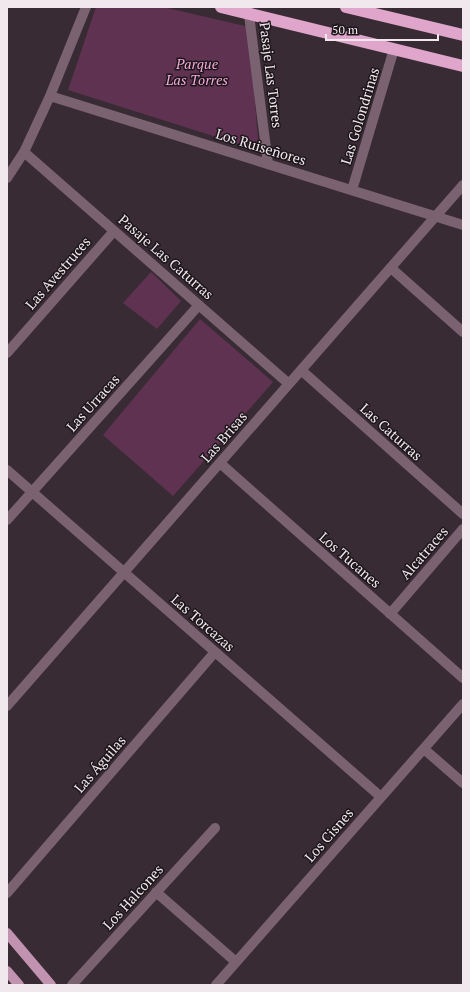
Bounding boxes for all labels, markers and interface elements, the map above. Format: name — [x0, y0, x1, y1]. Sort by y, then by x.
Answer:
scale bar — [326, 16, 438, 42]
street label: Pasaje Las Torres — [256, 21, 287, 129]
text: 50 m — [332, 22, 359, 37]
park label: Parque Las Torres — [165, 54, 228, 89]
street label: Las Golondrinas — [336, 65, 383, 167]
street label: Los Ruiseñores — [214, 124, 309, 169]
street label: Pasaje Las Caturras — [115, 210, 218, 303]
street label: Las Avestruces — [21, 232, 94, 313]
street label: Las Urracas — [62, 370, 123, 435]
street label: Las Caturras — [356, 399, 426, 465]
street label: Las Brisas — [196, 407, 251, 466]
street label: Alcatraces — [395, 522, 452, 583]
street label: Los Tucanes — [315, 527, 385, 592]
street label: Las Torcazas — [167, 590, 239, 656]
street label: Las Águilas — [69, 731, 130, 796]
street label: Los Cisnes — [300, 804, 357, 866]
street label: Los Halcones — [98, 860, 167, 933]

